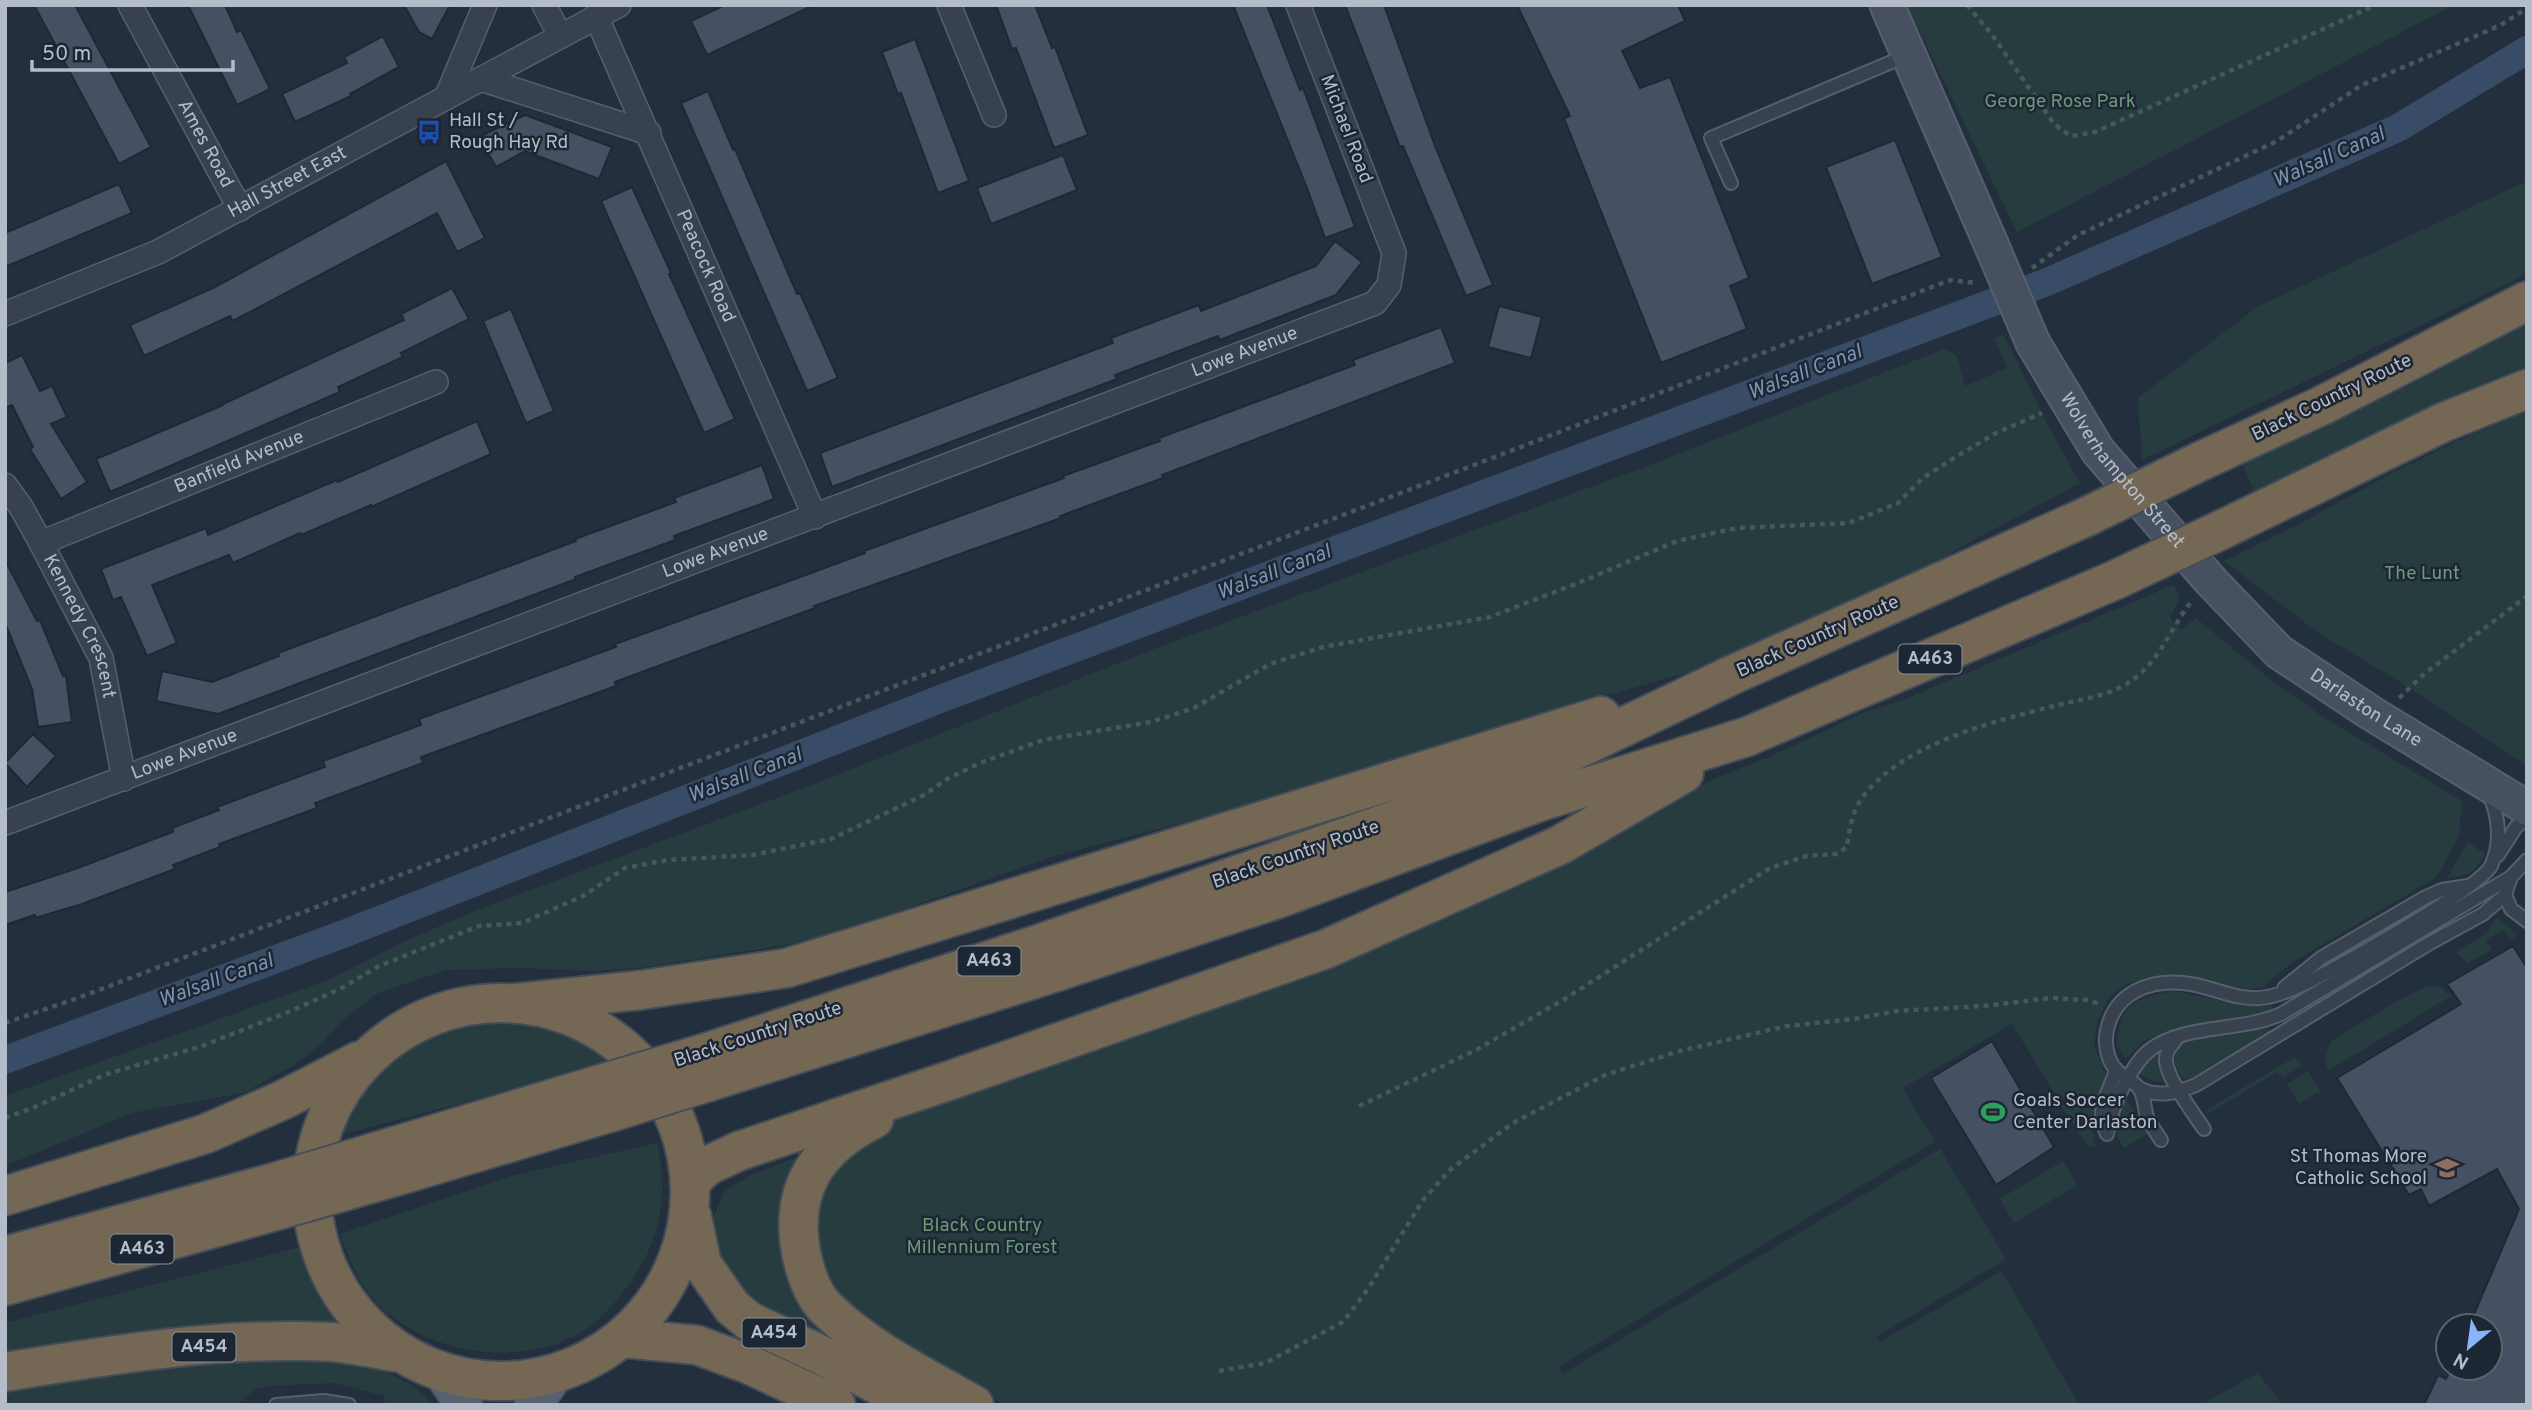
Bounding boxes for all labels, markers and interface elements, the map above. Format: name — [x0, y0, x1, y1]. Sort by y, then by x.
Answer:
scale bar — [32, 28, 233, 72]
text: 50 m — [42, 41, 91, 68]
street label: Michael Road — [1314, 71, 1378, 187]
park label: George Rose Park — [1984, 90, 2136, 114]
street label: Ames Road — [171, 96, 239, 192]
place label: Hall St / Rough Hay Rd — [449, 109, 568, 155]
bus stop icon: Hall St / Rough Hay Rd — [415, 118, 443, 146]
water label: Walsall Canal — [2269, 121, 2391, 195]
street label: Hall Street East — [224, 141, 351, 224]
street label: Peacock Road — [670, 206, 741, 326]
street label: Lowe Avenue — [1188, 321, 1301, 384]
water label: Walsall Canal — [1744, 338, 1867, 407]
street label: Black Country Route — [2248, 349, 2416, 447]
street label: Wolverhampton Street — [2054, 388, 2189, 554]
street label: Banfield Avenue — [171, 425, 308, 499]
street label: Lowe Avenue — [659, 522, 772, 584]
water label: Walsall Canal — [1213, 538, 1336, 607]
street label: Kennedy Crescent — [37, 550, 120, 700]
park label: The Lunt — [2384, 562, 2460, 586]
street label: Black Country Route — [1733, 590, 1903, 684]
road number: A463 — [1898, 644, 1962, 674]
street label: Darlaston Lane — [2305, 664, 2426, 753]
street label: Lowe Avenue — [128, 724, 241, 786]
water label: Walsall Canal — [684, 741, 807, 810]
street label: Black Country Route — [1209, 815, 1383, 895]
road number: A463 — [958, 946, 1020, 976]
water label: Walsall Canal — [155, 947, 278, 1014]
street label: Black Country Route — [671, 997, 845, 1073]
place label: Goals Soccer Center Darlaston — [2013, 1089, 2158, 1135]
sports icon: Goals Soccer Center Darlaston — [1979, 1098, 2007, 1126]
place label: St Thomas More Catholic School — [2290, 1145, 2427, 1191]
school or university icon: St Thomas More Catholic School — [2433, 1154, 2461, 1182]
park label: Black Country Millennium Forest — [907, 1214, 1057, 1260]
road number: A463 — [110, 1234, 174, 1264]
north arrow — [2434, 1312, 2504, 1382]
road number: A454 — [742, 1318, 806, 1348]
road number: A454 — [172, 1332, 235, 1362]
text: N — [2450, 1346, 2474, 1374]

